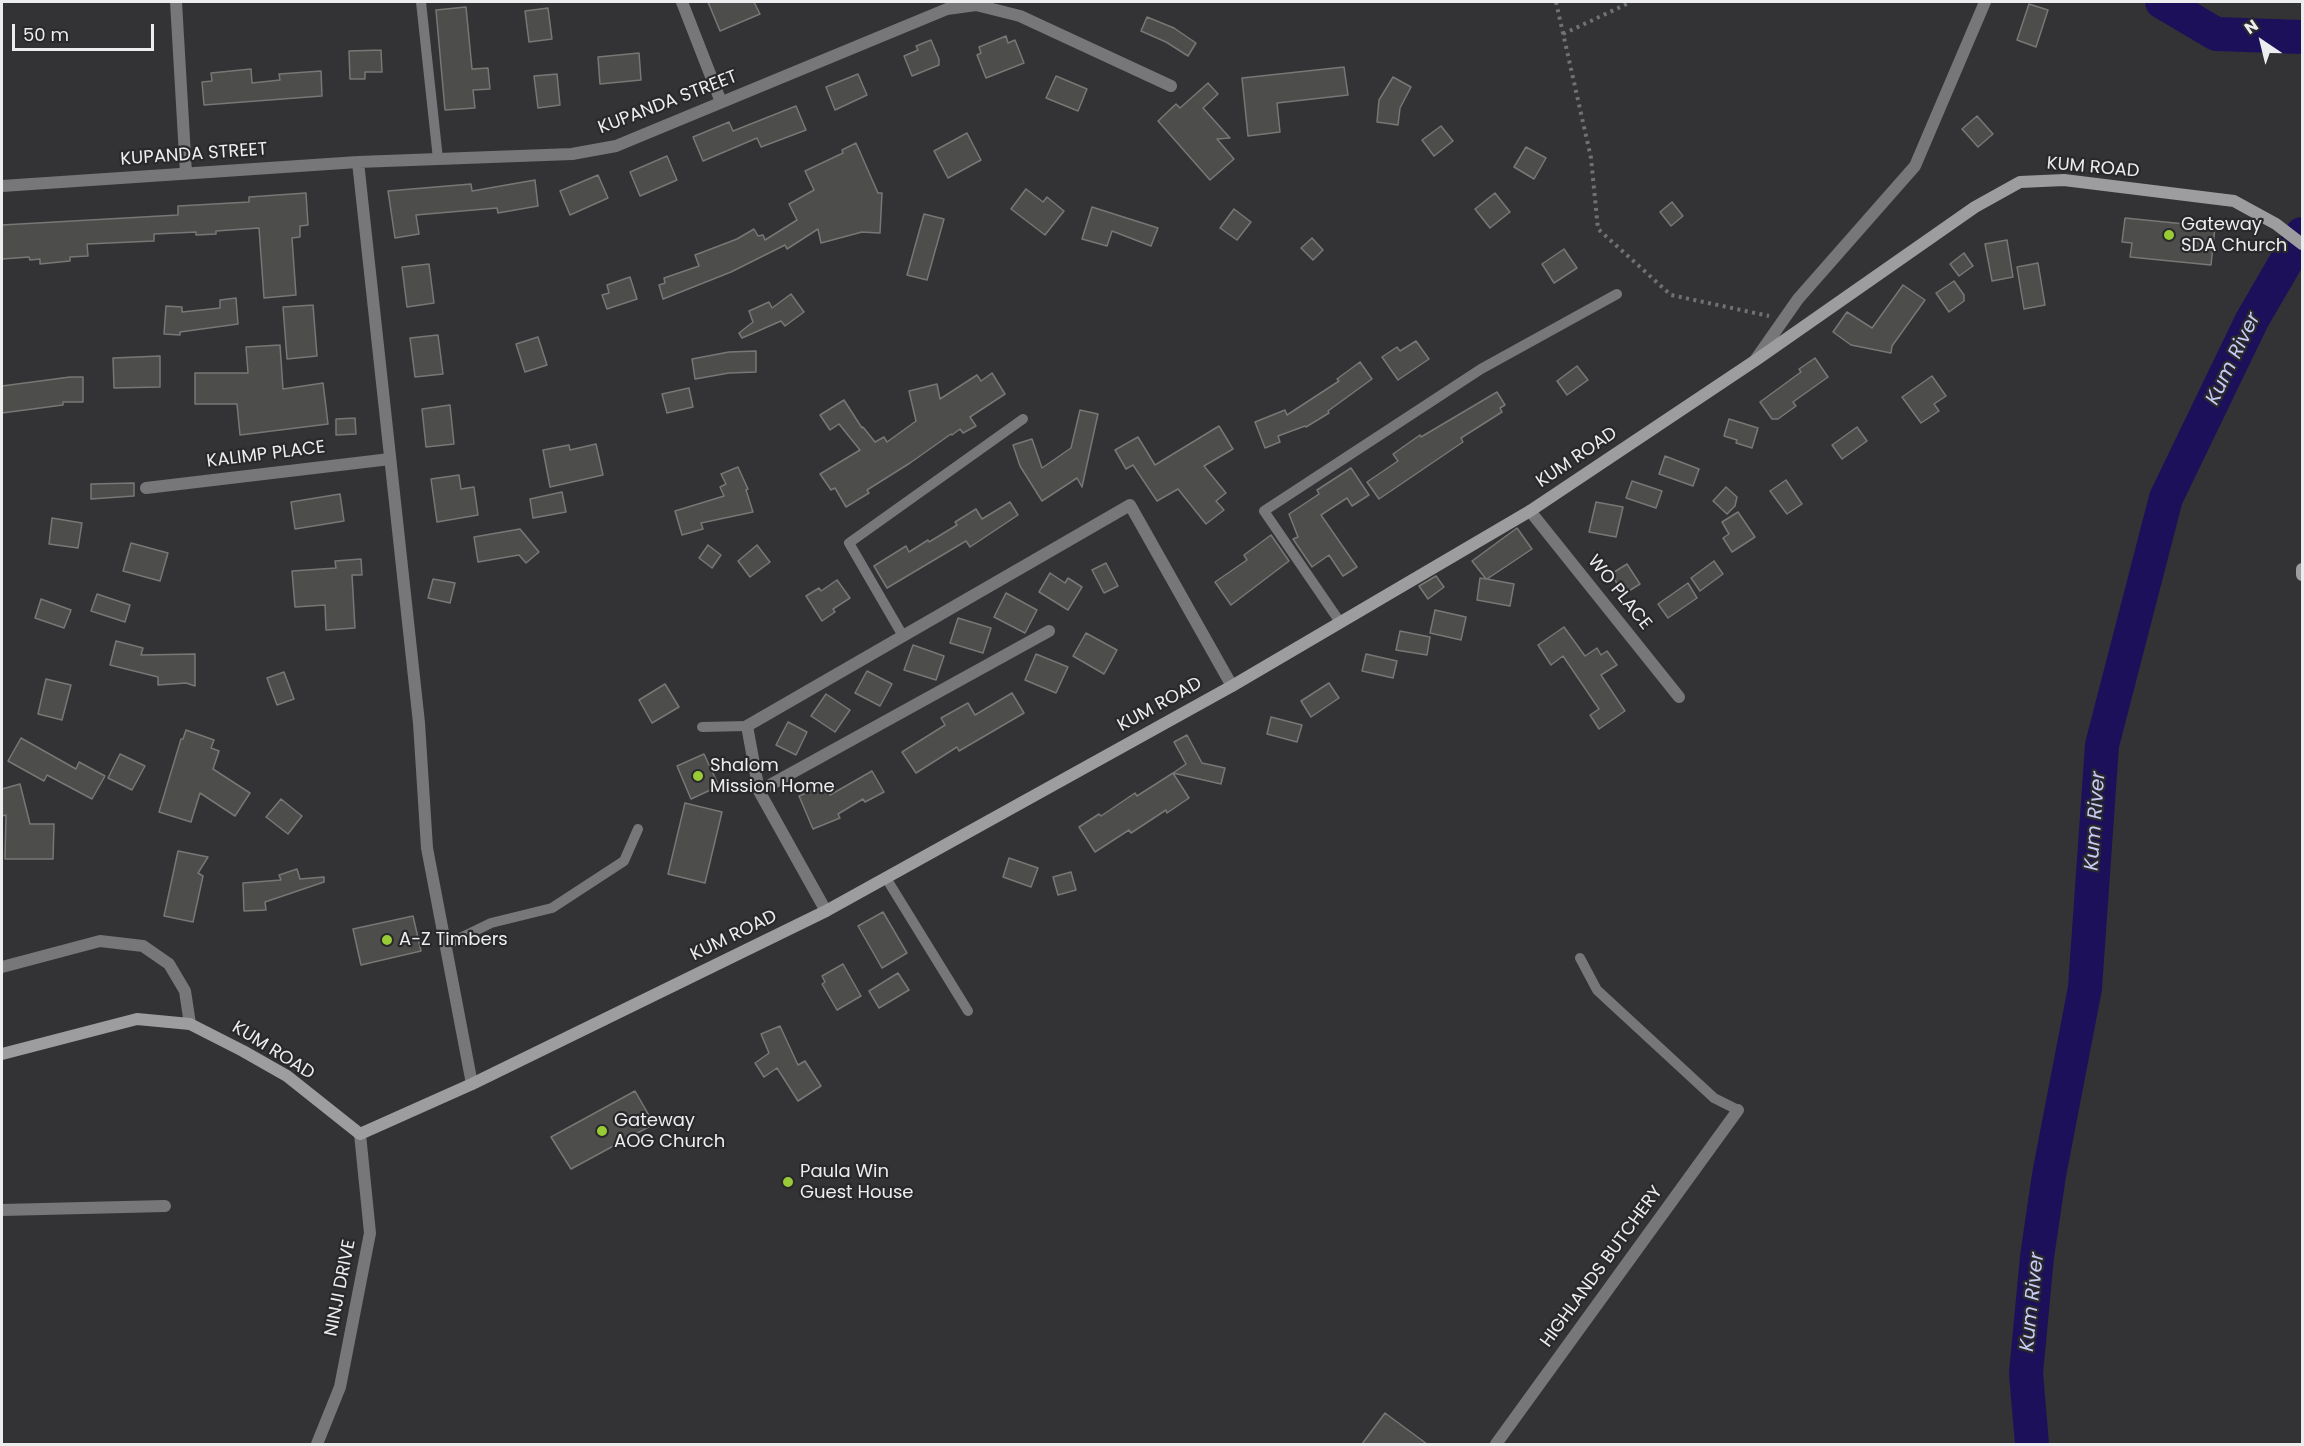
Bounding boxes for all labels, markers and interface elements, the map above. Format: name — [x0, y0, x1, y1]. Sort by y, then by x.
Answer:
scale bar — [15, 12, 158, 50]
north arrow — [2232, 12, 2292, 72]
text: N — [2240, 14, 2263, 40]
text: 50 m — [23, 22, 69, 47]
street label: KUPANDA STREET — [595, 67, 741, 139]
street label: KUPANDA STREET — [120, 139, 268, 171]
street label: KUM ROAD — [2046, 153, 2140, 183]
place label: Gateway SDA Church — [2181, 214, 2287, 256]
marker: Gateway SDA Church — [2162, 228, 2176, 242]
water label: Kum River — [2201, 309, 2267, 409]
street label: KUM ROAD — [1532, 423, 1622, 493]
street label: KALIMP PLACE — [205, 437, 327, 473]
street label: WO PLACE — [1582, 551, 1656, 635]
street label: KUM ROAD — [1114, 673, 1206, 737]
place label: Shalom Mission Home — [710, 755, 835, 798]
marker: Shalom Mission Home — [691, 769, 705, 783]
water label: Kum River — [2081, 771, 2111, 871]
street label: KUM ROAD — [687, 906, 781, 966]
place label: A-Z Timbers — [399, 929, 508, 951]
marker: A-Z Timbers — [380, 933, 394, 947]
street label: KUM ROAD — [228, 1017, 318, 1085]
place label: Gateway AOG Church — [614, 1110, 725, 1152]
marker: Gateway AOG Church — [595, 1124, 609, 1138]
place label: Paula Win Guest House — [800, 1161, 913, 1204]
marker: Paula Win Guest House — [781, 1175, 795, 1189]
street label: HIGHLANDS BUTCHERY — [1536, 1182, 1668, 1352]
street label: NINJI DRIVE — [321, 1238, 361, 1338]
water label: Kum River — [2016, 1251, 2050, 1353]

